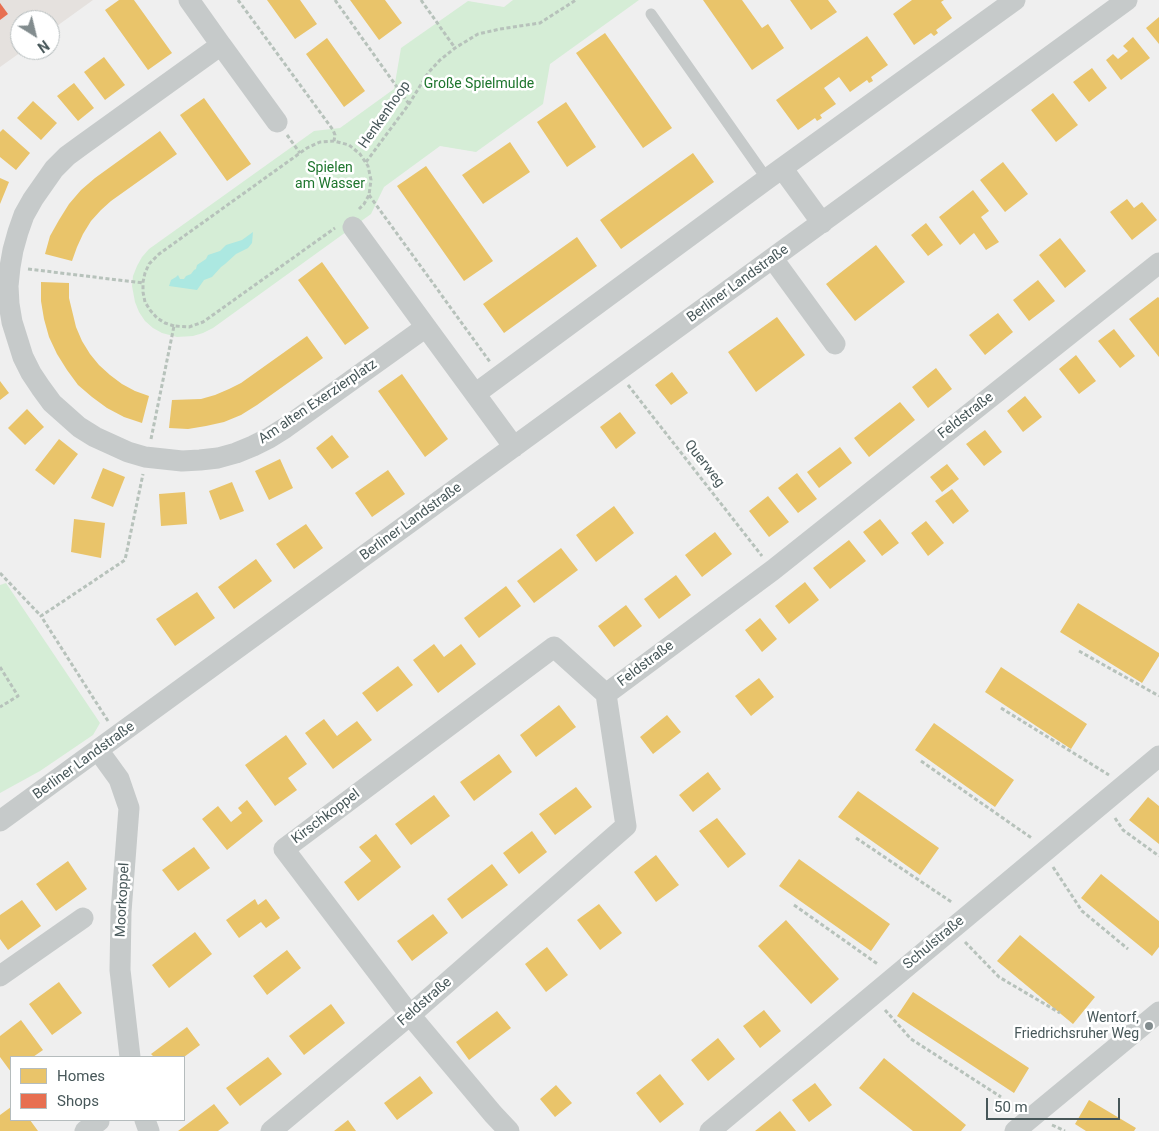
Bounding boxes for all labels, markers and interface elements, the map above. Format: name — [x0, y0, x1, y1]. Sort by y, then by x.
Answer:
north arrow — [10, 10, 60, 60]
text: N — [35, 37, 52, 56]
park label: Große Spielmulde — [424, 76, 534, 92]
street label: Henkenhoop — [356, 78, 414, 152]
park label: Spielen am Wasser — [295, 160, 365, 192]
street label: Berliner Landstraße — [684, 241, 792, 327]
street label: Am alten Exerzierplatz — [256, 356, 380, 448]
street label: Feldstraße — [935, 389, 997, 443]
street label: Querweg — [680, 437, 728, 491]
street label: Berliner Landstraße — [357, 479, 465, 565]
street label: Feldstraße — [615, 637, 677, 691]
street label: Berliner Landstraße — [30, 718, 138, 804]
street label: Kirschkoppel — [289, 786, 363, 848]
street label: Moorkoppel — [113, 862, 133, 938]
street label: Schulstraße — [900, 913, 968, 973]
street label: Feldstraße — [395, 974, 455, 1030]
place label: Wentorf, Friedrichsruher Weg — [1014, 1010, 1139, 1042]
marker: Wentorf, Friedrichsruher Weg — [1143, 1020, 1155, 1032]
legend — [10, 1056, 185, 1121]
text: Homes — [57, 1067, 105, 1085]
scale bar — [989, 1088, 1123, 1120]
text: Shops — [57, 1092, 99, 1110]
text: 50 m — [994, 1098, 1028, 1116]

